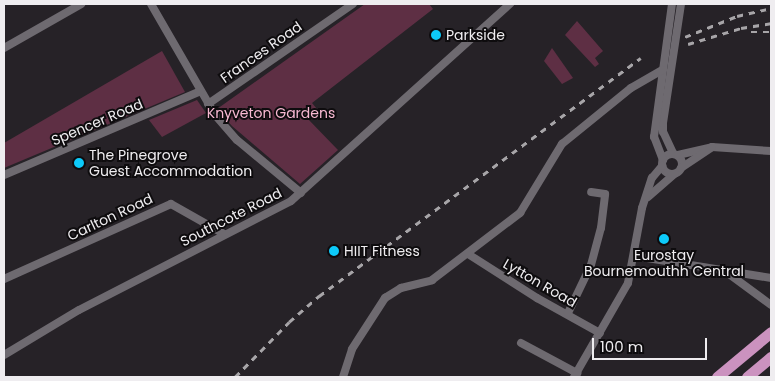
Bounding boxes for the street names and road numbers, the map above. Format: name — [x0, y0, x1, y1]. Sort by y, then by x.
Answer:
street label: Frances Road — [217, 18, 305, 86]
street label: Spencer Road — [49, 95, 145, 149]
street label: Southcote Road — [177, 184, 285, 250]
street label: Carlton Road — [65, 190, 155, 244]
street label: Lytton Road — [500, 255, 580, 311]

